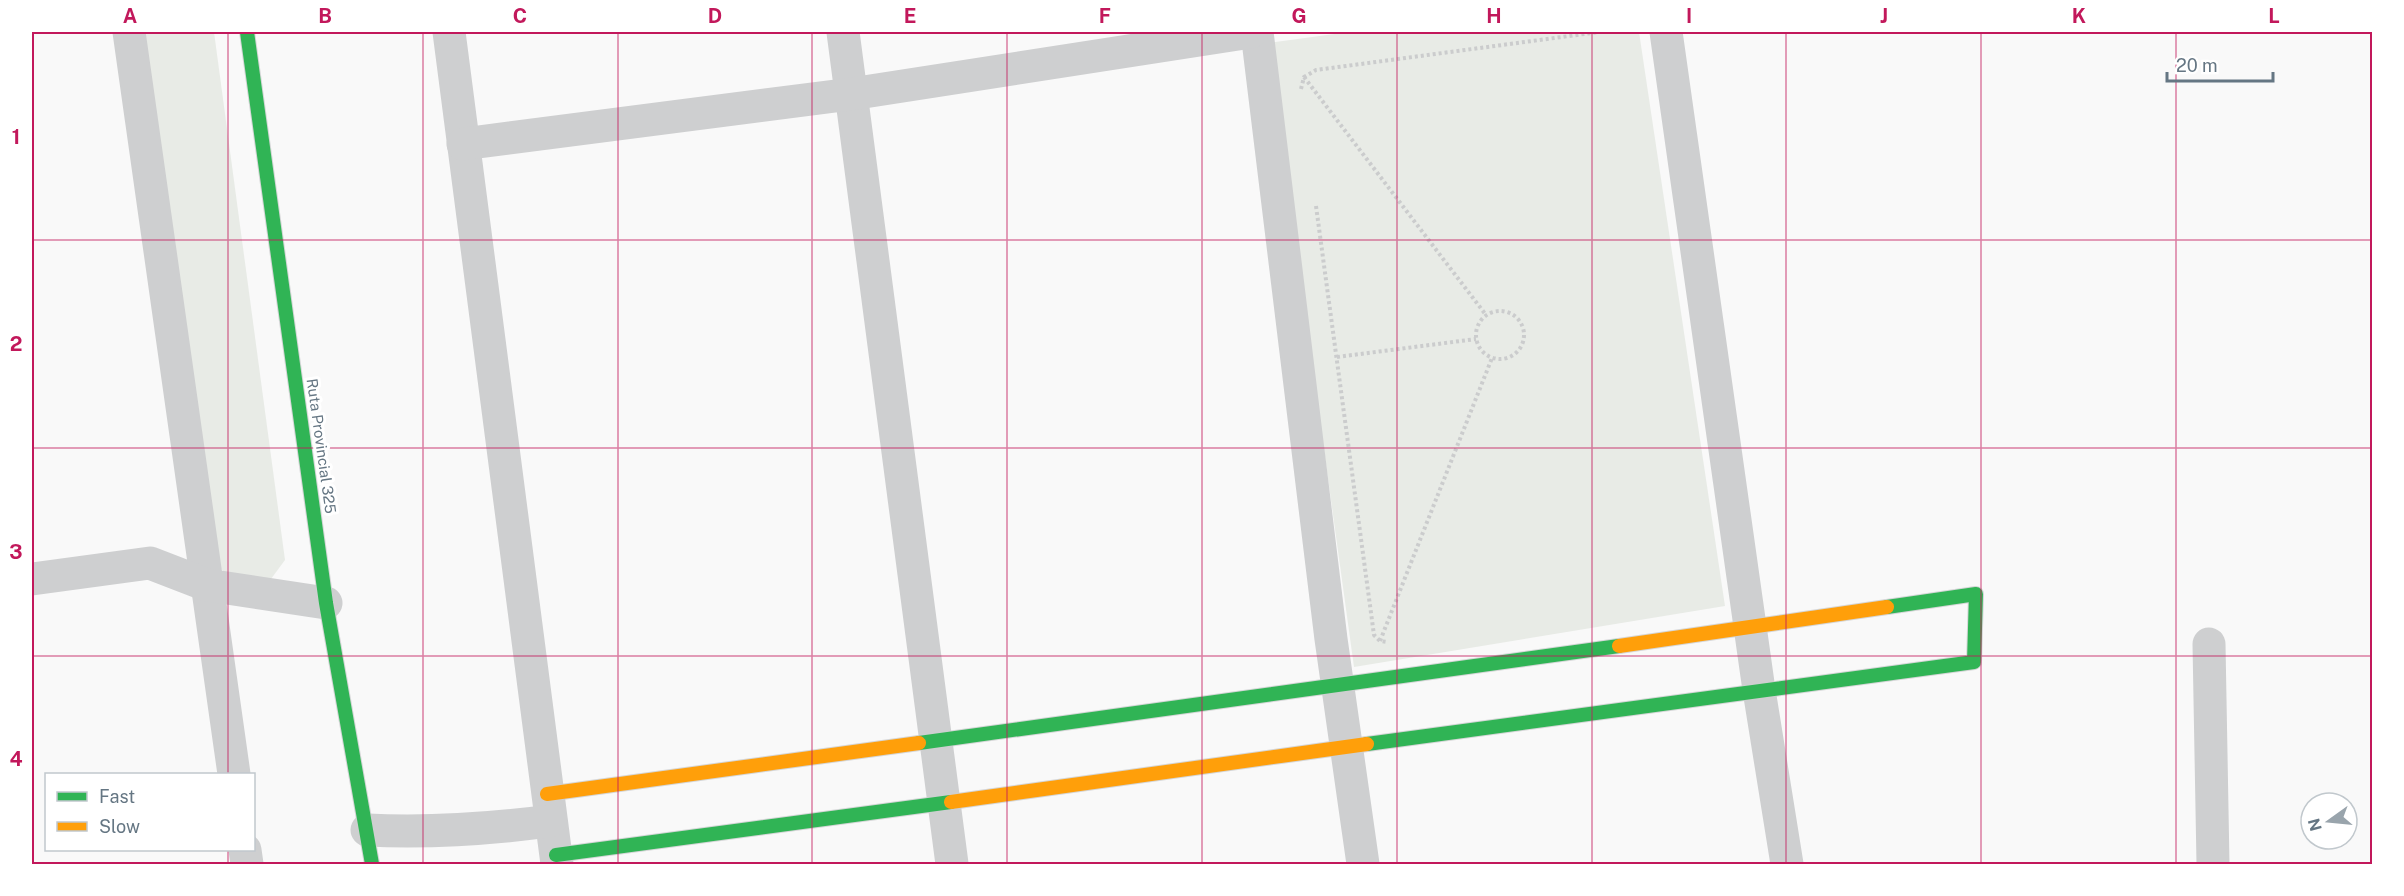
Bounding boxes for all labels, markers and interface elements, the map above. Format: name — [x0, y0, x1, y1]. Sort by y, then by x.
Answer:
text: A — [123, 4, 137, 28]
text: B — [318, 4, 332, 28]
text: C — [513, 4, 527, 28]
text: D — [708, 4, 722, 28]
text: E — [904, 4, 916, 28]
text: F — [1099, 4, 1111, 28]
text: G — [1291, 4, 1307, 28]
text: H — [1486, 4, 1502, 28]
text: I — [1686, 4, 1692, 28]
text: J — [1880, 4, 1888, 28]
text: K — [2072, 4, 2086, 28]
text: L — [2268, 4, 2280, 28]
scale bar — [2167, 45, 2274, 83]
text: 20 m — [2176, 55, 2218, 76]
text: 1 — [12, 125, 20, 149]
text: 2 — [10, 332, 22, 356]
street label: Ruta Provincial 325 — [304, 377, 339, 515]
text: 3 — [9, 540, 23, 564]
text: 4 — [9, 747, 23, 771]
legend — [45, 773, 255, 851]
text: Fast — [99, 786, 135, 807]
north arrow — [2299, 791, 2359, 851]
text: Slow — [99, 816, 140, 837]
text: N — [2304, 816, 2326, 833]

